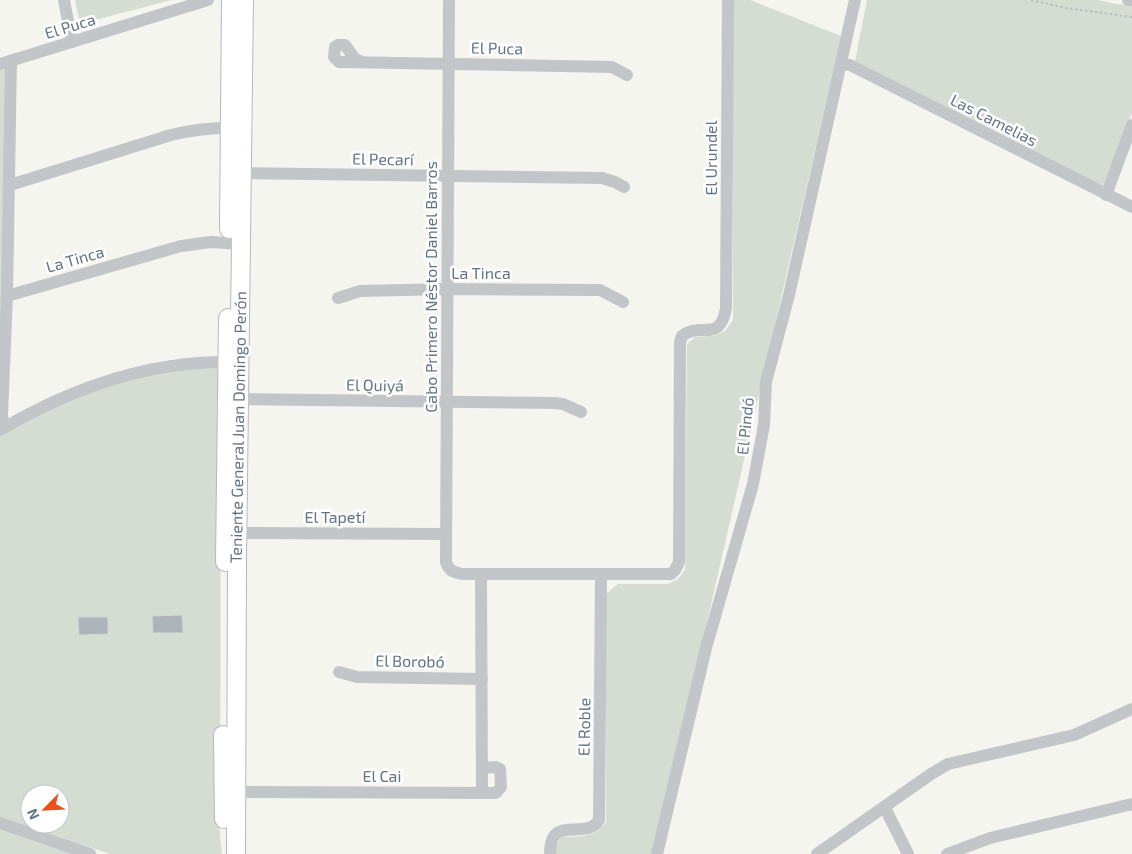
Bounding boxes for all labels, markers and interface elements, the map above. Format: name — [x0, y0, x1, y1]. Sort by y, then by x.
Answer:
street label: El Puca — [42, 9, 98, 42]
street label: El Puca — [471, 38, 523, 57]
street label: Las Camelias — [948, 90, 1041, 150]
street label: El Urundel — [701, 120, 720, 195]
street label: El Pecarí — [352, 148, 415, 169]
street label: Cabo Primero Néstor Daniel Barros — [421, 161, 440, 413]
street label: La Tinca — [44, 241, 106, 276]
street label: La Tinca — [451, 263, 511, 282]
street label: Teniente General Juan Domingo Perón — [226, 291, 249, 563]
street label: El Quiyá — [346, 374, 404, 396]
street label: El Pindó — [732, 396, 757, 456]
street label: El Tapetí — [304, 507, 367, 526]
street label: El Borobó — [375, 650, 445, 671]
street label: El Roble — [573, 698, 594, 756]
street label: El Cai — [363, 766, 401, 785]
north arrow — [20, 784, 70, 834]
text: N — [23, 806, 42, 823]

